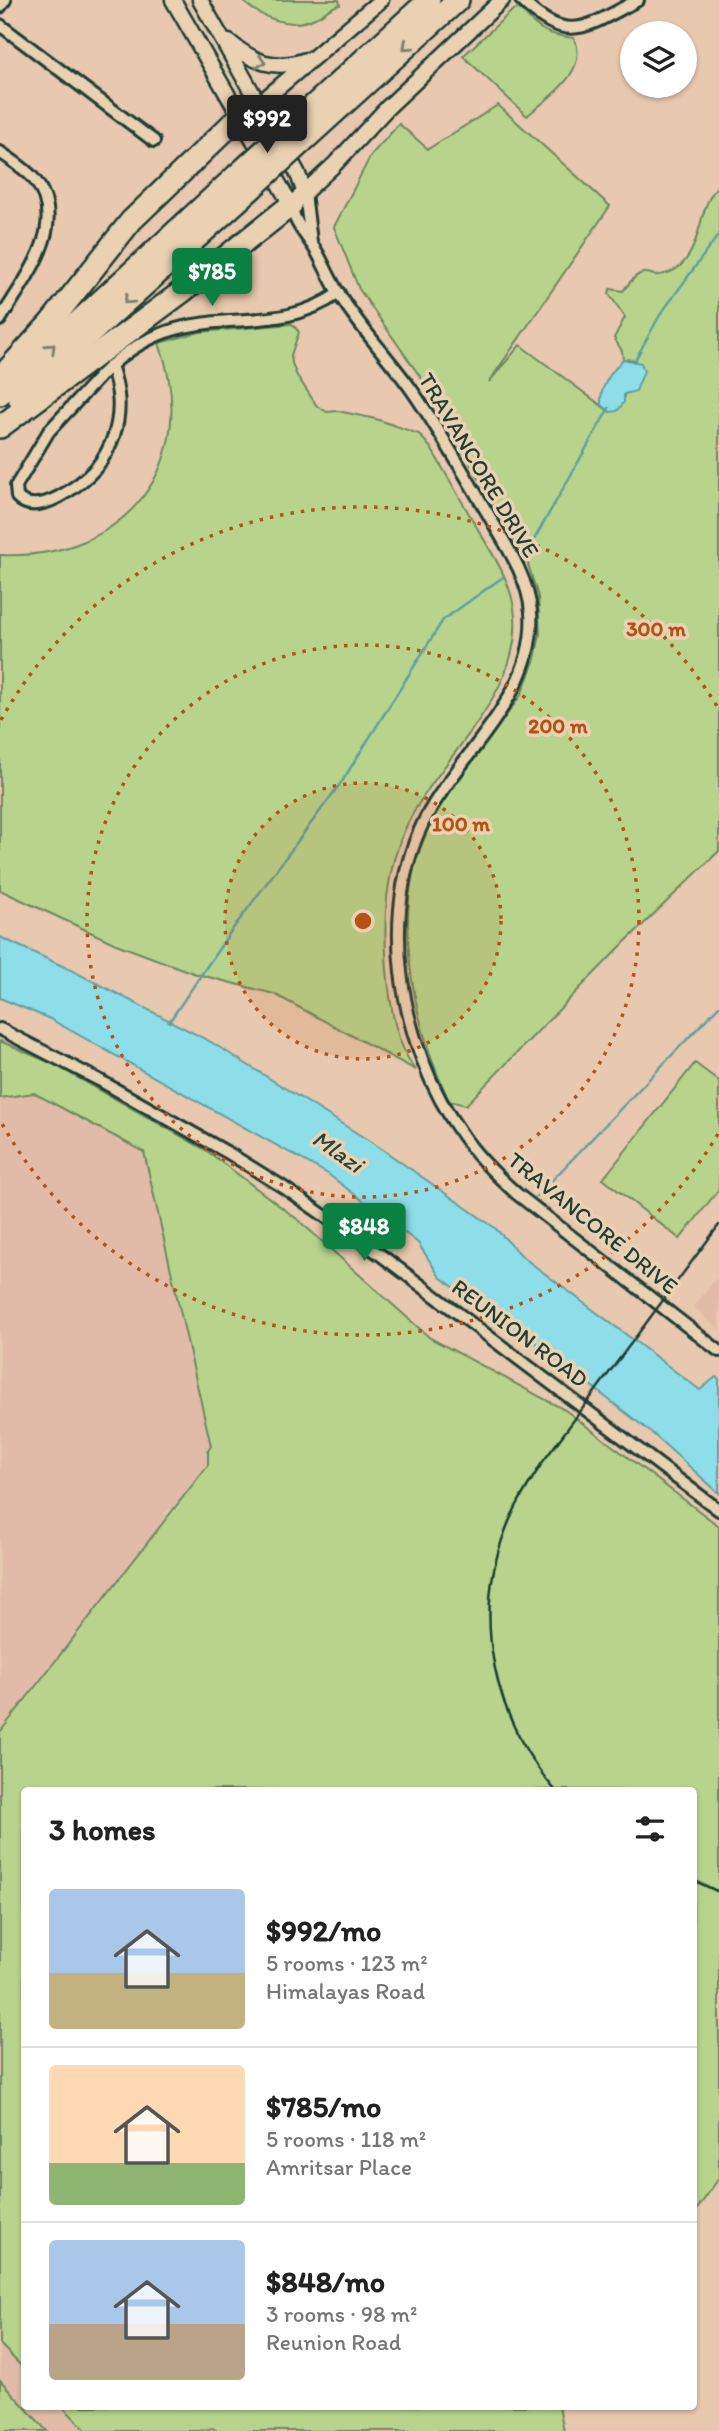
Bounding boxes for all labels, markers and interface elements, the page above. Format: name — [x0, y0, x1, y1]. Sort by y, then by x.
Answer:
map controls — [620, 21, 697, 98]
button: layers — [620, 21, 697, 98]
one-way arrow — [402, 38, 415, 50]
one-way arrow — [255, 53, 267, 68]
pin: $992 — [226, 96, 308, 155]
text: $992 — [243, 104, 291, 132]
pin: $785 — [171, 248, 253, 308]
text: $785 — [188, 257, 236, 285]
one-way arrow — [123, 292, 136, 304]
one-way arrow — [43, 344, 56, 357]
street label: TRAVANCORE DRIVE — [413, 367, 545, 563]
text: 300 m — [626, 616, 686, 641]
text: 200 m — [528, 713, 588, 738]
text: 100 m — [432, 811, 490, 836]
centre of rings — [351, 909, 375, 933]
water label: Mlazi — [307, 1123, 371, 1180]
street label: TRAVANCORE DRIVE — [502, 1146, 684, 1300]
pin: $848 — [323, 1204, 405, 1263]
text: $848 — [339, 1212, 389, 1240]
street label: REUNION ROAD — [446, 1273, 594, 1393]
icon: filters — [631, 1810, 669, 1848]
text: 3 homes — [49, 1811, 156, 1848]
text: $992/mo — [266, 1912, 381, 1949]
icon: home — [105, 1917, 189, 2001]
text: 5 rooms · 123 m² — [266, 1949, 428, 1977]
text: Himalayas Road — [266, 1977, 425, 2005]
text: $785/mo — [266, 2088, 381, 2125]
icon: home — [105, 2093, 189, 2177]
text: 5 rooms · 118 m² — [266, 2125, 426, 2153]
text: Amritsar Place — [266, 2153, 412, 2181]
text: $848/mo — [266, 2263, 385, 2300]
icon: home — [105, 2268, 189, 2352]
text: 3 rooms · 98 m² — [266, 2300, 417, 2328]
text: Reunion Road — [266, 2328, 401, 2356]

